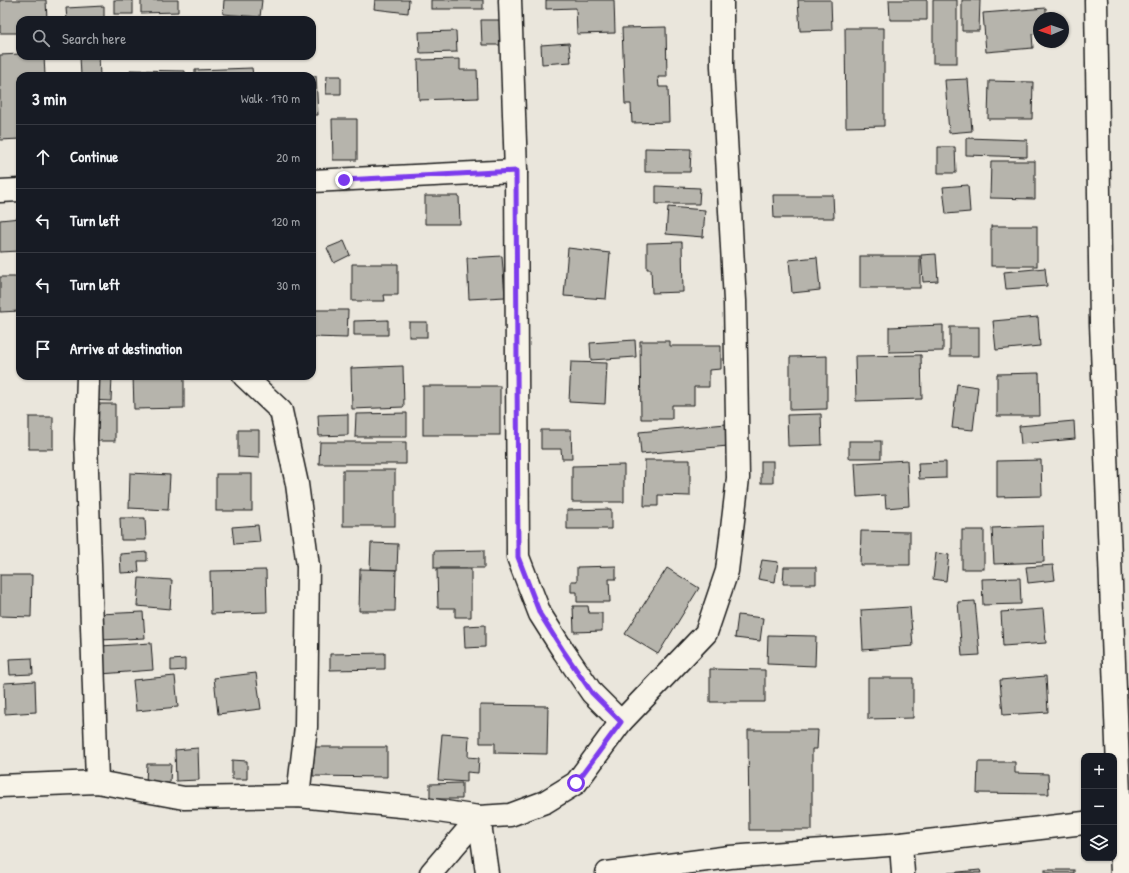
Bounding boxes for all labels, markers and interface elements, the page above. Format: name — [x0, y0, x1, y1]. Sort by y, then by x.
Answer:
north arrow — [1033, 12, 1069, 48]
search box — [16, 16, 316, 60]
icon: search — [30, 27, 52, 49]
text: Search here — [62, 28, 126, 49]
text: 3 min — [32, 87, 67, 110]
text: Walk · 170 m — [241, 89, 300, 107]
icon: ahead — [32, 146, 54, 168]
text: Continue — [70, 146, 118, 167]
text: 20 m — [276, 148, 300, 166]
route end — [335, 171, 353, 189]
icon: left — [32, 210, 54, 232]
text: Turn left — [70, 210, 120, 231]
text: 120 m — [272, 212, 300, 230]
icon: left — [32, 274, 54, 296]
text: Turn left — [70, 274, 120, 295]
text: 30 m — [277, 276, 300, 294]
icon: arrive — [32, 338, 54, 360]
text: Arrive at destination — [70, 338, 182, 359]
map controls — [1081, 753, 1117, 861]
button: + — [1081, 753, 1117, 789]
route start — [567, 774, 585, 792]
button: − — [1081, 789, 1117, 825]
button: layers — [1081, 825, 1117, 861]

